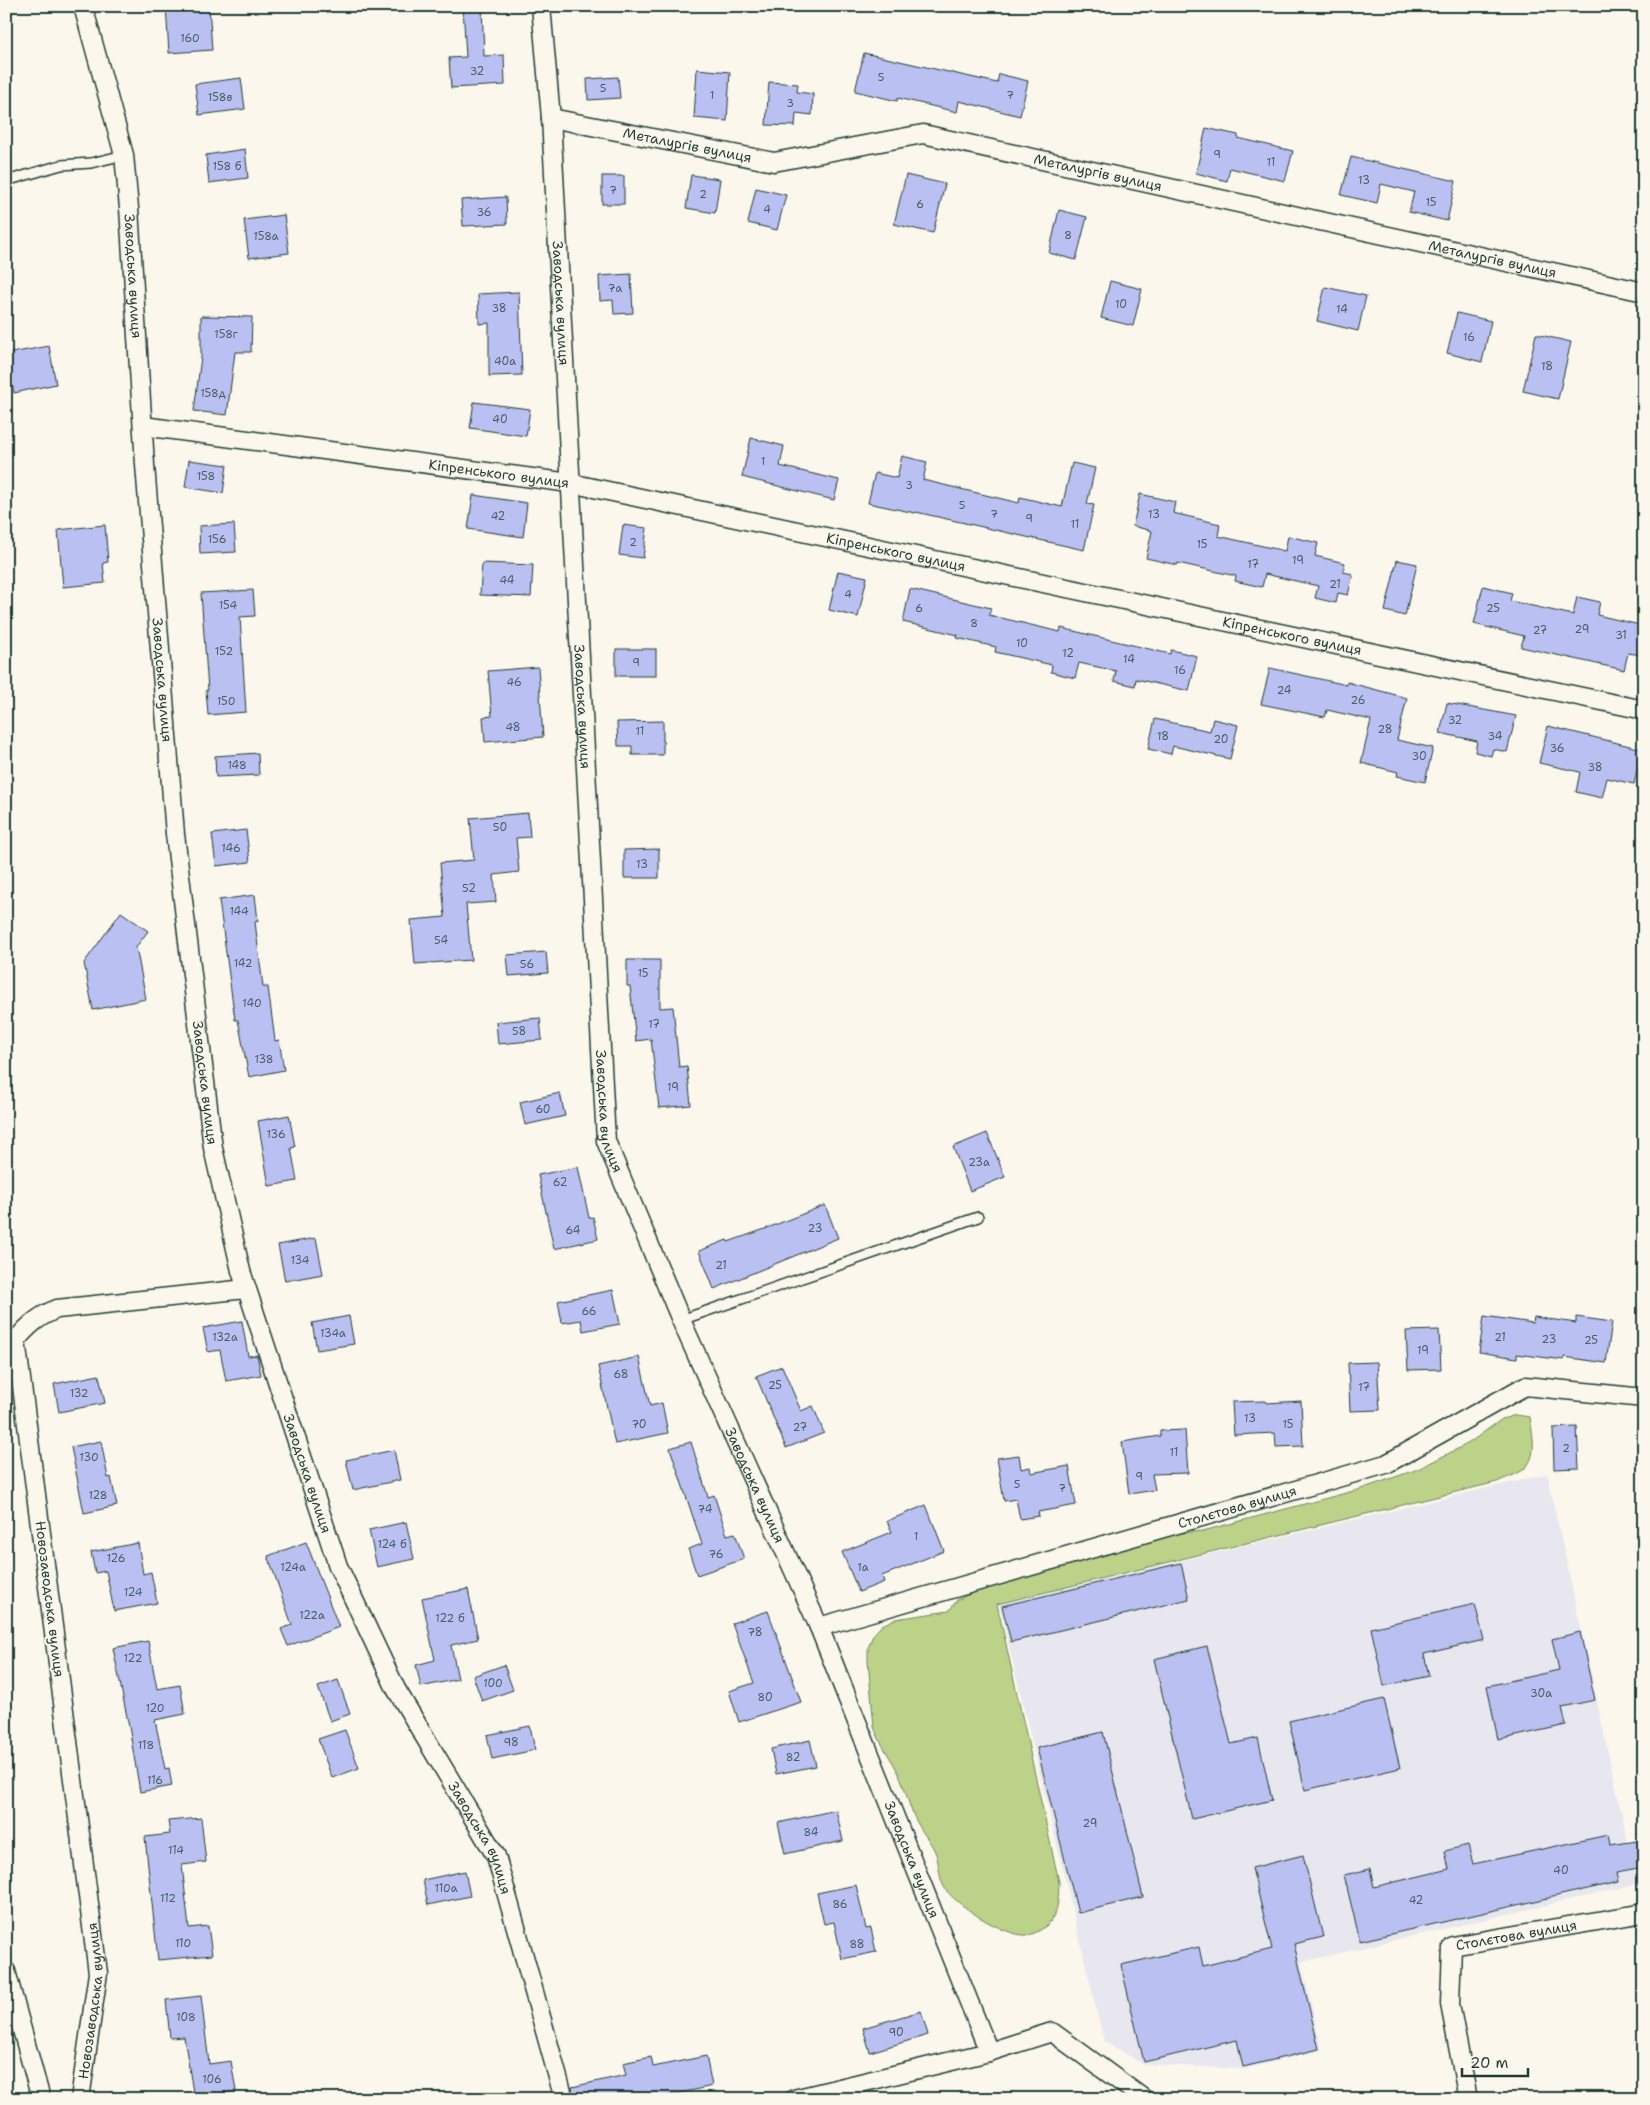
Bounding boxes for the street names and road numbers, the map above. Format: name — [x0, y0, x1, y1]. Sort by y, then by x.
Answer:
street label: Металургів вулиця — [622, 123, 753, 166]
street label: Металургів вулиця — [1032, 150, 1164, 195]
street label: Заводська вулиця — [120, 213, 146, 339]
street label: Металургів вулиця — [1427, 236, 1558, 282]
street label: Заводська вулиця — [549, 241, 573, 366]
street label: Кіпренського вулиця — [427, 455, 570, 492]
street label: Кіпренського вулиця — [825, 528, 967, 575]
street label: Кіпренського вулиця — [1221, 612, 1363, 659]
street label: Заводська вулиця — [148, 617, 177, 743]
street label: Заводська вулиця — [570, 644, 595, 769]
street label: Заводська вулиця — [189, 1020, 222, 1146]
street label: Заводська вулиця — [592, 1049, 627, 1175]
street label: Заводська вулиця — [280, 1411, 336, 1535]
street label: Заводська вулиця — [721, 1425, 789, 1546]
street label: Столєтова вулиця — [1176, 1481, 1299, 1532]
street label: Новозаводська вулиця — [31, 1520, 69, 1678]
street label: Заводська вулиця — [444, 1778, 515, 1896]
street label: Заводська вулиця — [881, 1798, 943, 1921]
street label: Столєтова вулиця — [1454, 1916, 1578, 1954]
street label: Новозаводська вулиця — [74, 1922, 107, 2080]

